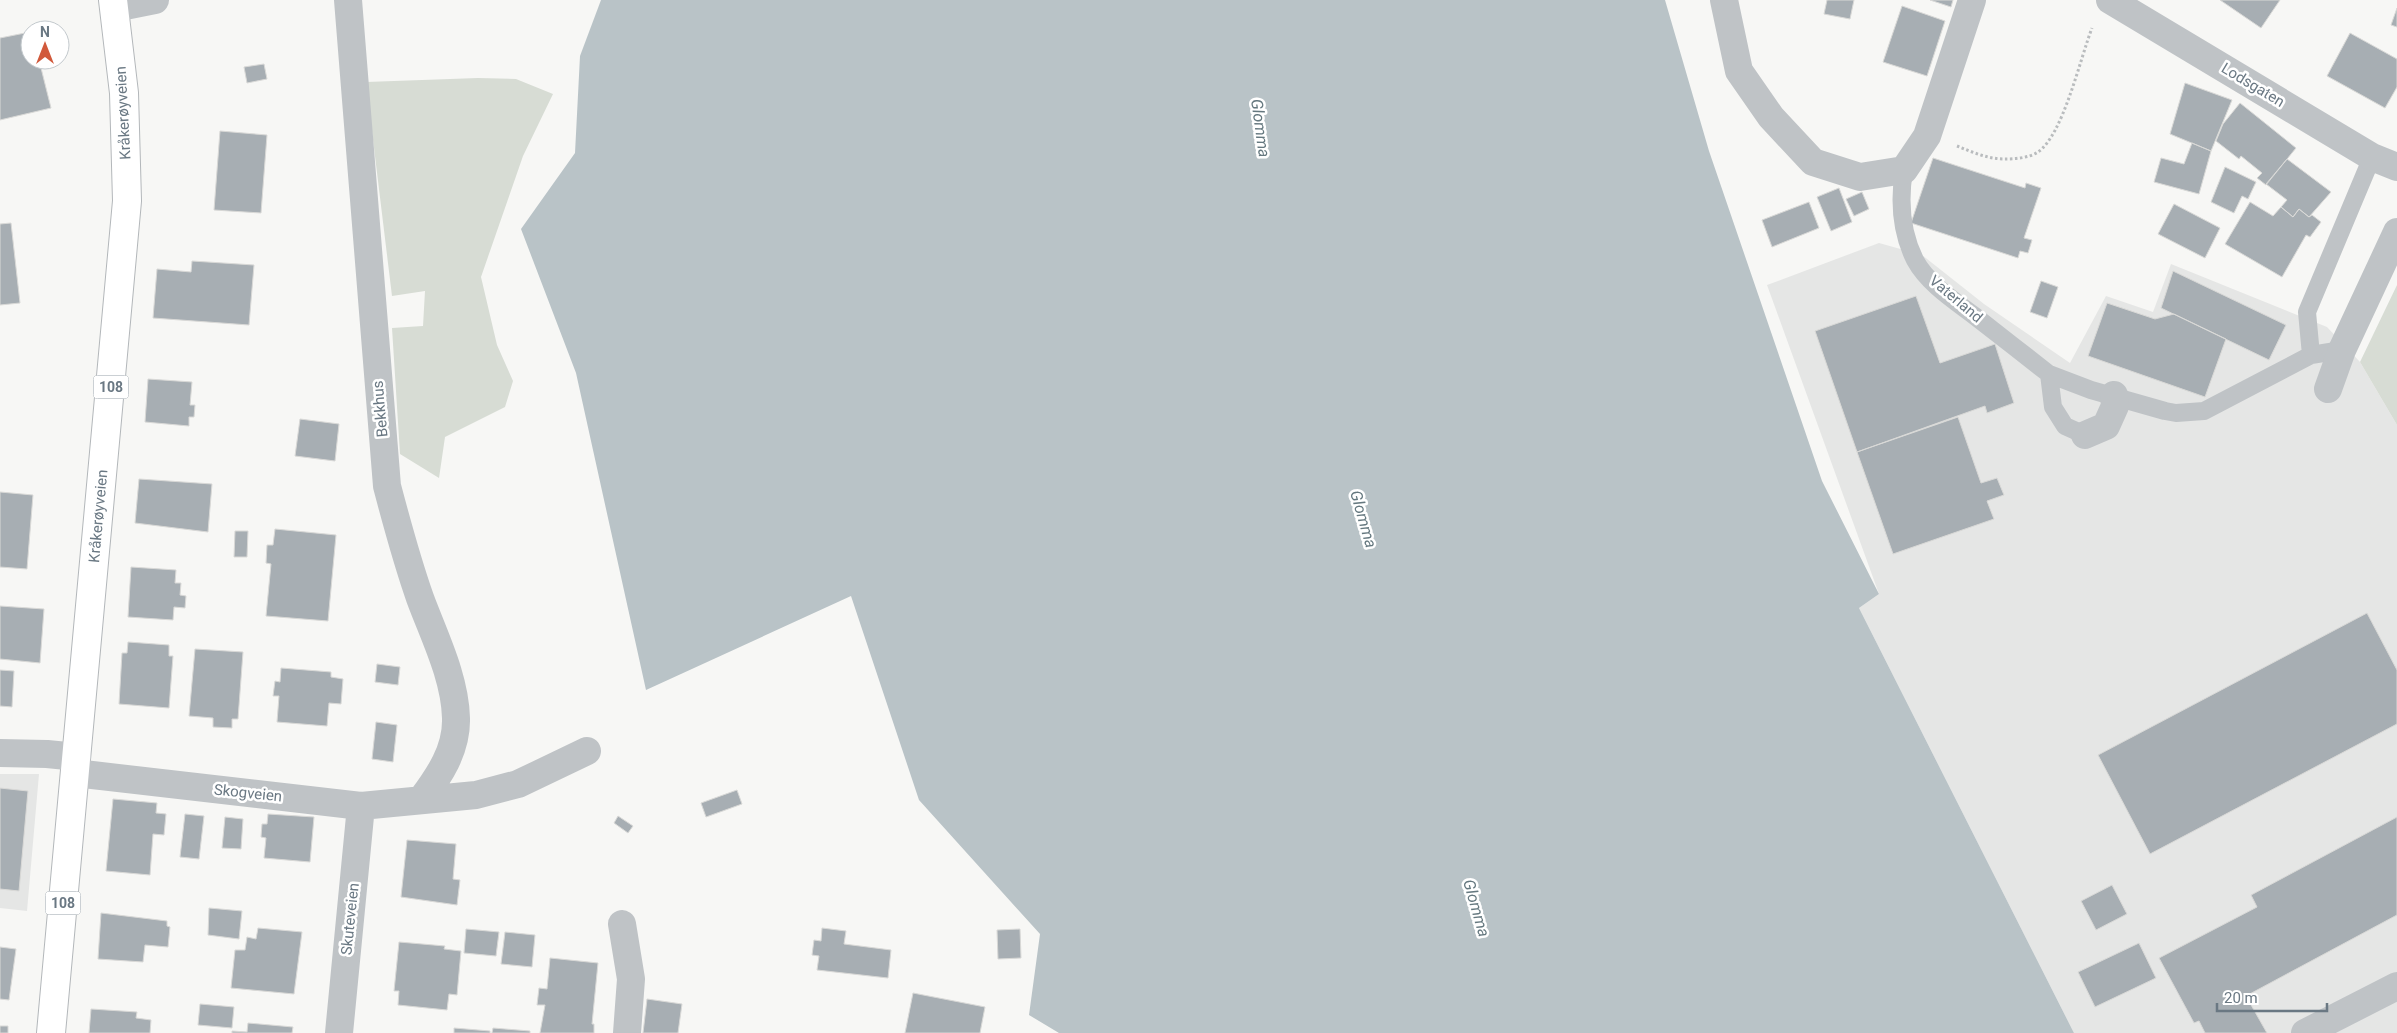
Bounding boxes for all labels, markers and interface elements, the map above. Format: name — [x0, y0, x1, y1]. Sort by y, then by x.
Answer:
north arrow — [20, 20, 70, 70]
text: N — [40, 24, 50, 40]
street label: Lodsgaten — [2218, 59, 2288, 111]
street label: Kråkerøyveien — [112, 66, 134, 160]
water label: Glomma — [1247, 98, 1274, 159]
street label: Vaterland — [1926, 272, 1986, 326]
road number: 108 — [94, 376, 128, 398]
street label: Bekkhus — [369, 380, 391, 438]
street label: Kråkerøyveien — [85, 469, 111, 564]
water label: Glomma — [1346, 488, 1381, 550]
street label: Skogveien — [213, 780, 283, 806]
water label: Glomma — [1459, 877, 1494, 939]
street label: Skuteveien — [337, 882, 363, 956]
road number: 108 — [46, 891, 80, 914]
scale bar — [2217, 980, 2327, 1012]
text: 20 m — [2224, 989, 2258, 1007]

